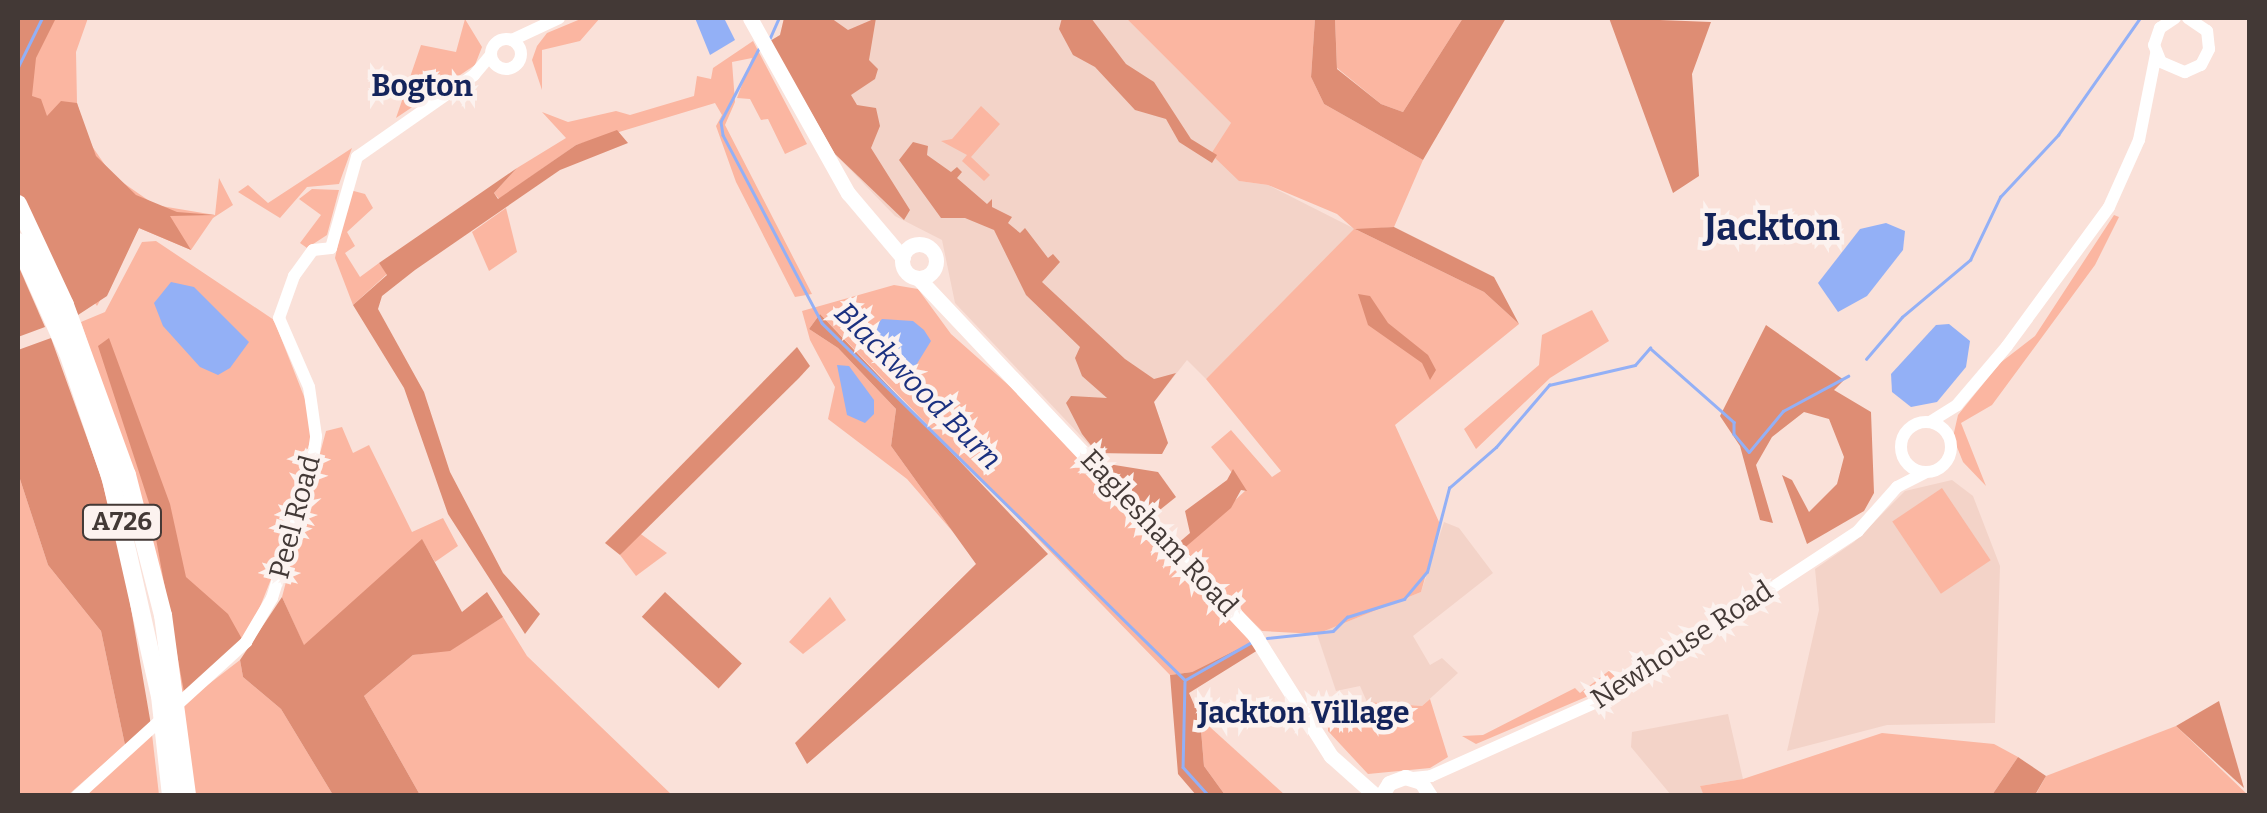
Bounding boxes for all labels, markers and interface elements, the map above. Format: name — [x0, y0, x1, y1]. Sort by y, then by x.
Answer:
district label: Bogton — [371, 68, 473, 104]
district label: Jackton — [1704, 205, 1840, 251]
water label: Blackwood Burn — [827, 295, 1009, 477]
street label: Eaglesham Road — [1073, 443, 1245, 623]
street label: Peel Road — [262, 452, 328, 582]
road number: A726 — [80, 502, 164, 542]
street label: Newhouse Road — [1585, 574, 1779, 716]
district label: Jackton Village — [1199, 695, 1409, 731]

